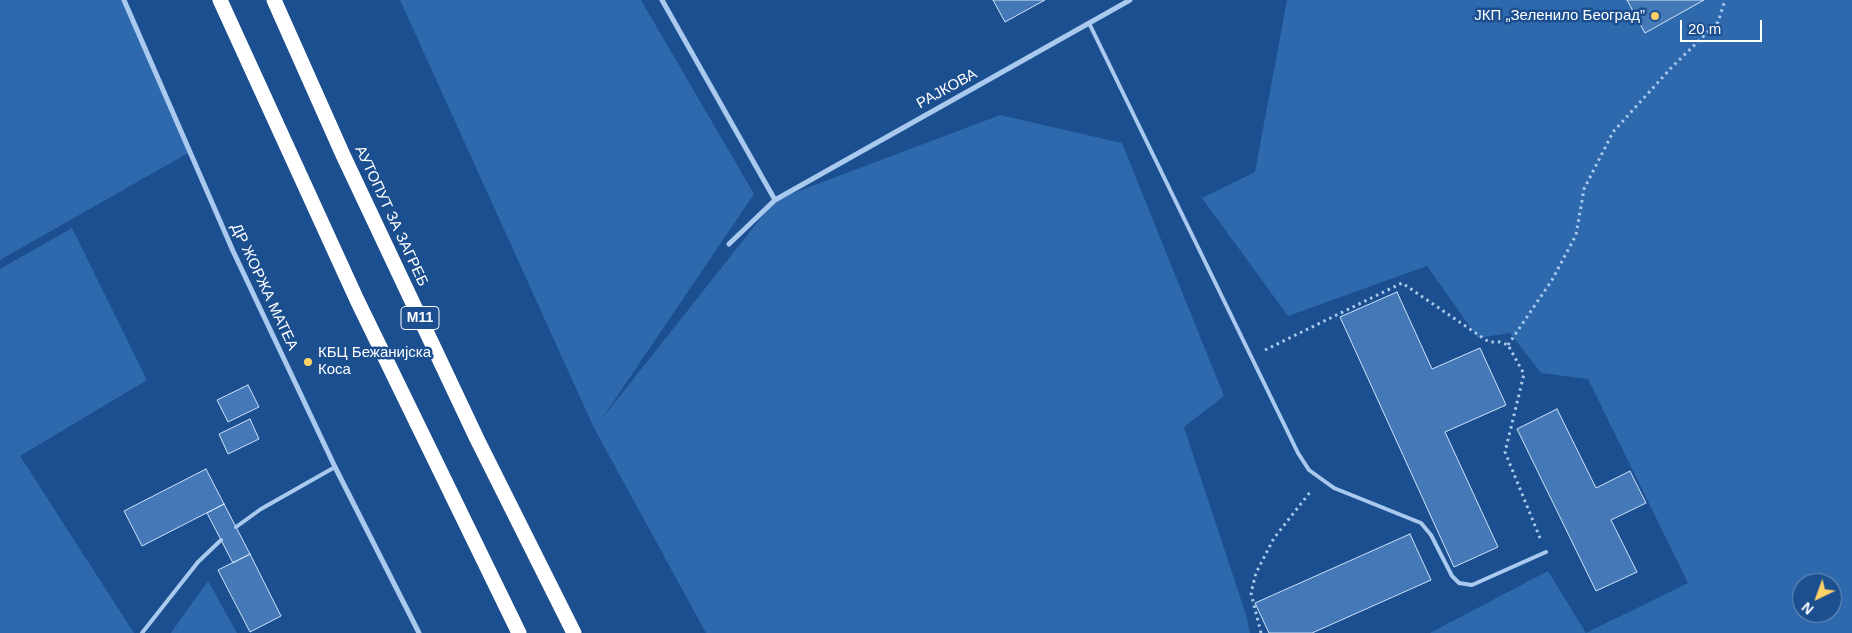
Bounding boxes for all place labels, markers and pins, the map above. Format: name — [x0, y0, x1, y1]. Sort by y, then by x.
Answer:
place label: ЈКП „Зеленило Београд” — [1474, 7, 1645, 25]
marker: ЈКП „Зеленило Београд” — [1649, 10, 1661, 22]
place label: КБЦ Бежанијска Коса — [318, 344, 431, 379]
marker: КБЦ Бежанијска Коса — [302, 356, 314, 368]

